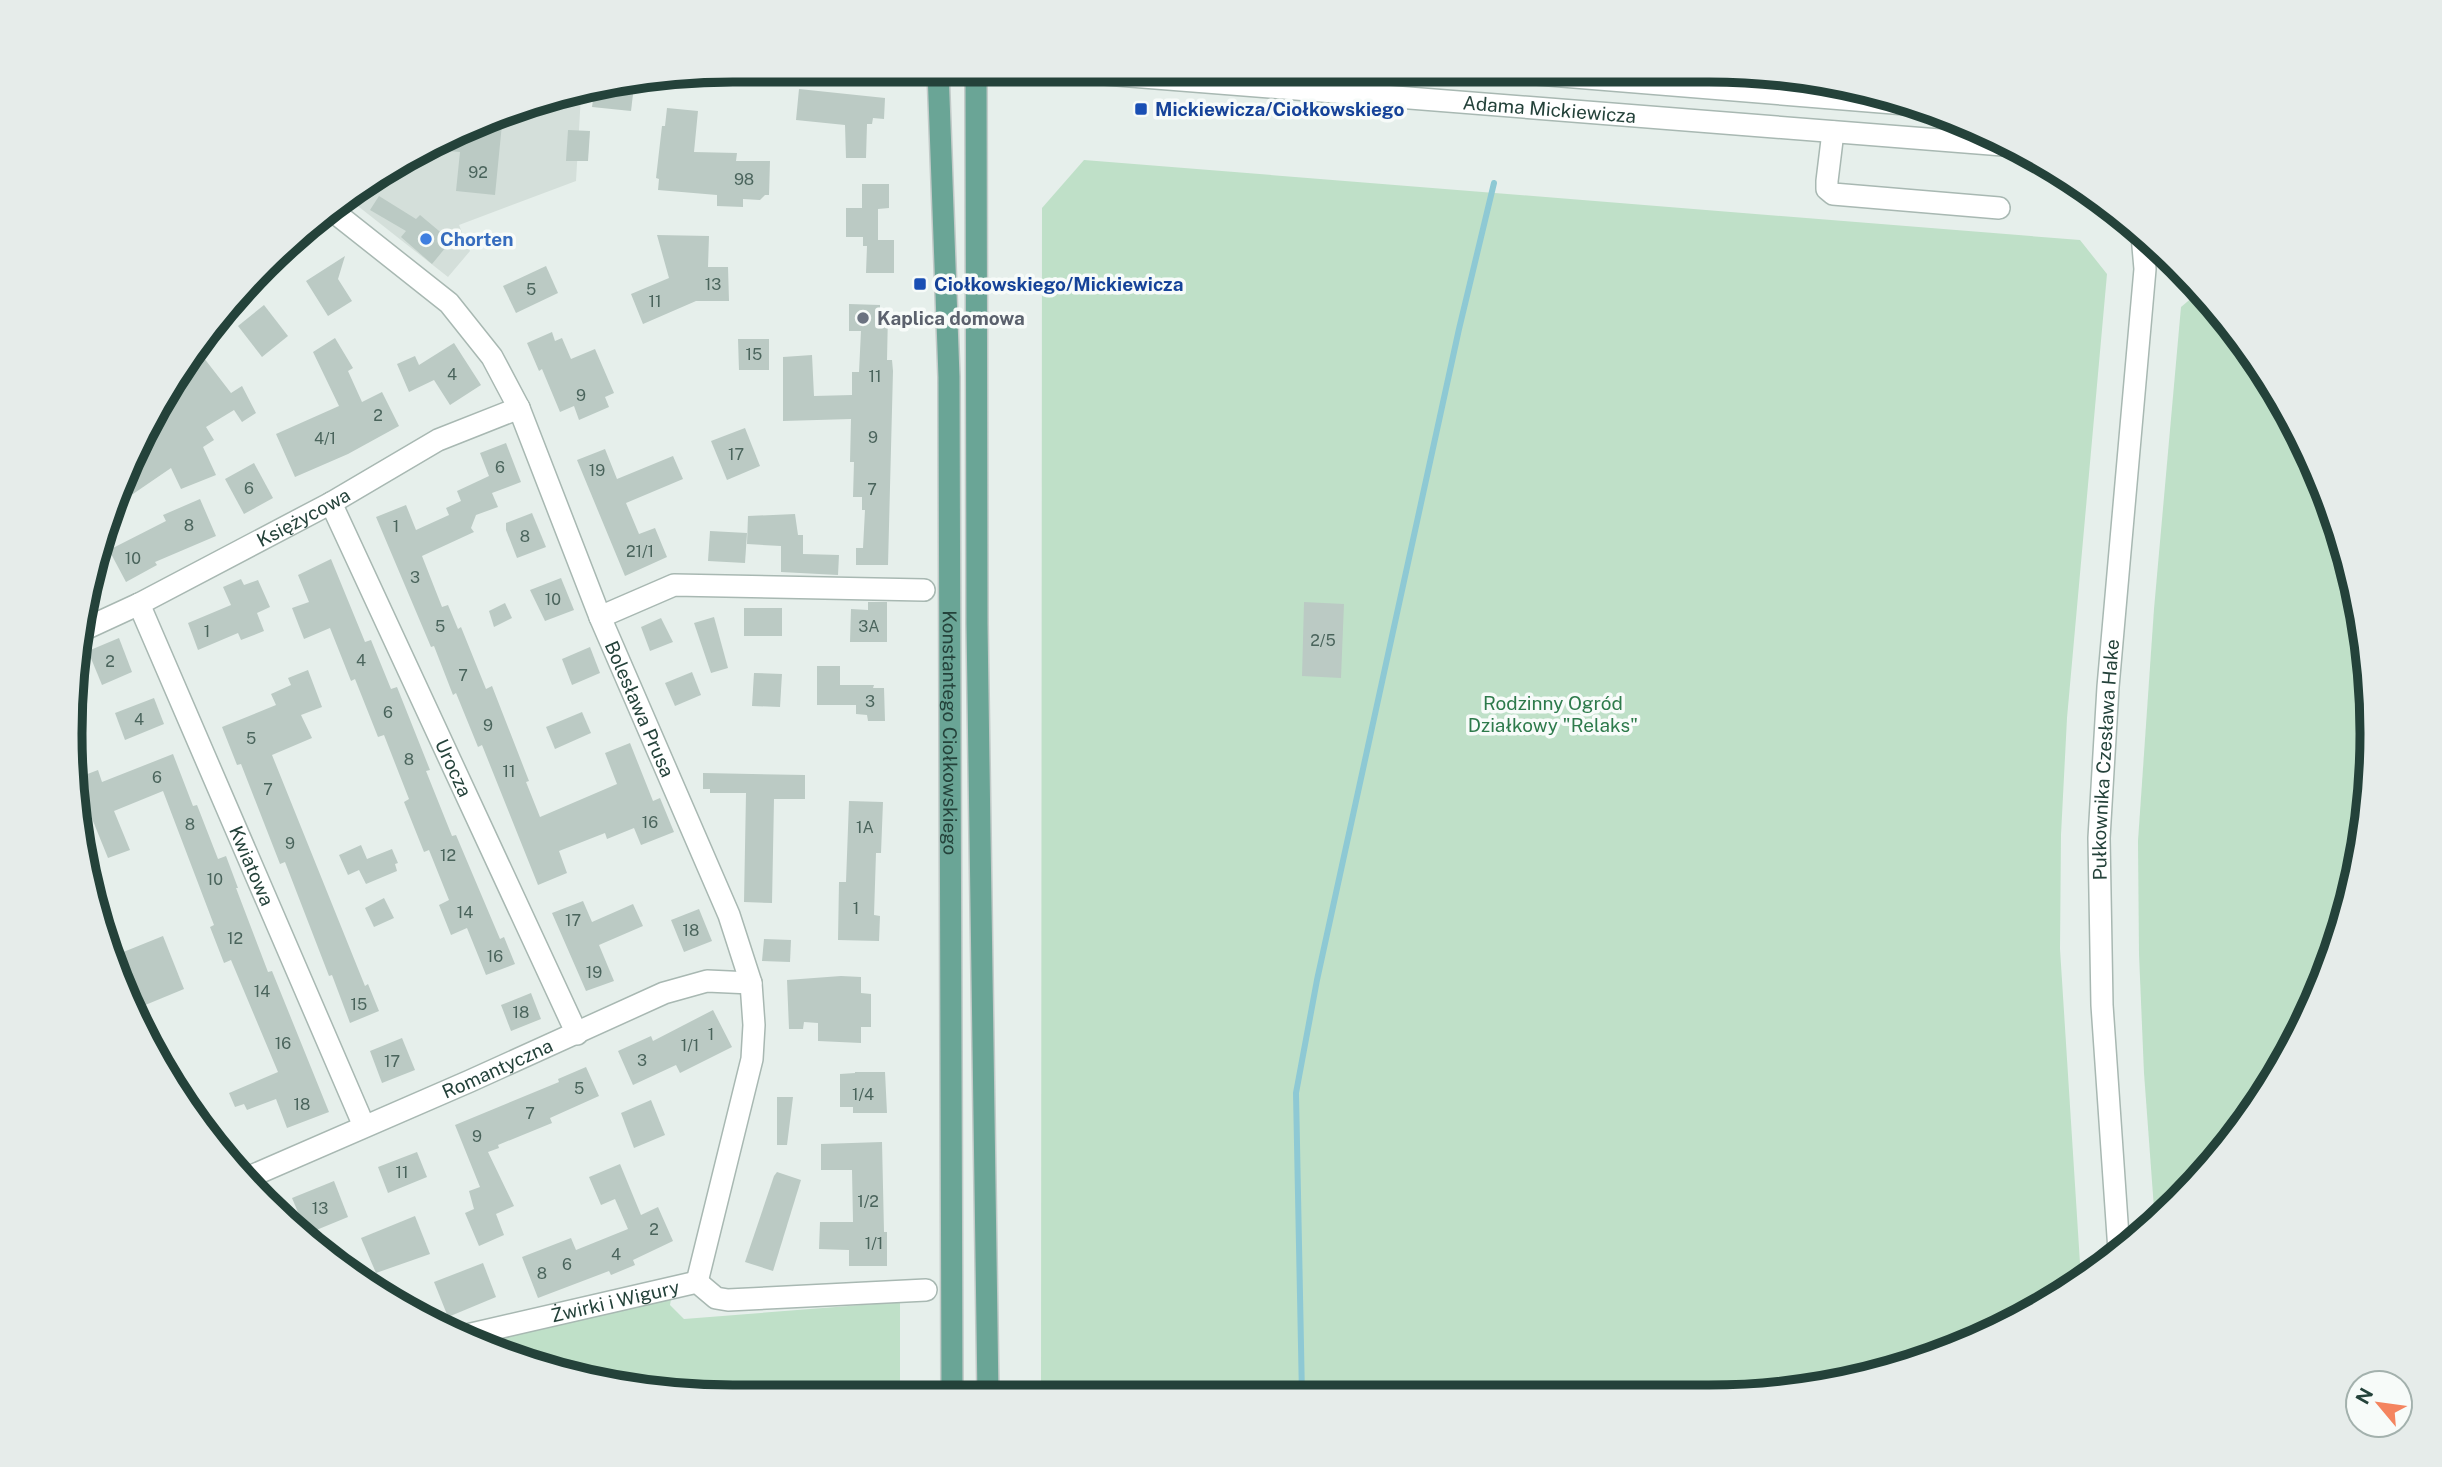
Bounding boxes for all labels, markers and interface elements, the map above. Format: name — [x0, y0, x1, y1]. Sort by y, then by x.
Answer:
street label: Adama Mickiewicza — [1462, 91, 1637, 127]
place label: Mickiewicza/Ciołkowskiego — [1155, 98, 1405, 120]
marker: Mickiewicza/Ciołkowskiego — [1133, 101, 1149, 117]
house number: 92 — [468, 163, 488, 182]
house number: 98 — [734, 170, 754, 189]
place label: Chorten — [440, 228, 513, 250]
marker: Chorten — [418, 231, 434, 247]
place label: Ciołkowskiego/Mickiewicza — [934, 273, 1183, 295]
house number: 13 — [705, 275, 721, 294]
marker: Ciołkowskiego/Mickiewicza — [912, 276, 928, 292]
house number: 5 — [526, 280, 536, 299]
house number: 11 — [648, 292, 662, 311]
place label: Kaplica domowa — [877, 307, 1025, 329]
marker: Kaplica domowa — [855, 310, 871, 326]
house number: 15 — [746, 345, 762, 364]
house number: 4 — [447, 365, 457, 384]
house number: 11 — [868, 367, 882, 386]
house number: 9 — [576, 386, 586, 405]
house number: 2 — [373, 406, 383, 425]
house number: 9 — [868, 428, 878, 447]
house number: 4/1 — [314, 429, 336, 448]
house number: 17 — [728, 445, 744, 464]
house number: 6 — [495, 458, 505, 477]
house number: 19 — [589, 461, 605, 480]
house number: 6 — [244, 479, 254, 498]
house number: 7 — [867, 480, 877, 499]
street label: Księżycowa — [253, 483, 354, 551]
house number: 8 — [184, 516, 194, 535]
house number: 1 — [393, 517, 399, 536]
house number: 8 — [520, 527, 530, 546]
house number: 21/1 — [626, 542, 654, 561]
house number: 10 — [125, 549, 141, 568]
house number: 3 — [410, 568, 420, 587]
house number: 10 — [545, 590, 561, 609]
street label: Konstantego Ciołkowskiego — [939, 610, 961, 855]
house number: 5 — [435, 617, 445, 636]
house number: 3A — [858, 617, 880, 636]
house number: 1 — [204, 622, 210, 641]
house number: 2/5 — [1310, 631, 1336, 650]
street label: Bolesława Prusa — [601, 637, 679, 780]
street label: Pułkownika Czesława Hake — [2088, 638, 2123, 881]
house number: 4 — [356, 651, 366, 670]
house number: 2 — [105, 652, 115, 671]
house number: 7 — [458, 666, 468, 685]
house number: 3 — [865, 692, 875, 711]
park label: Rodzinny Ogród Działkowy "Relaks" — [1468, 692, 1638, 736]
house number: 6 — [383, 703, 393, 722]
house number: 4 — [134, 710, 144, 729]
house number: 9 — [483, 716, 493, 735]
house number: 5 — [246, 729, 256, 748]
street label: Urocza — [431, 736, 477, 800]
house number: 8 — [404, 750, 414, 769]
house number: 11 — [502, 762, 516, 781]
house number: 6 — [152, 768, 162, 787]
house number: 7 — [263, 780, 273, 799]
house number: 16 — [642, 813, 658, 832]
house number: 8 — [185, 815, 195, 834]
house number: 1A — [856, 818, 874, 837]
street label: Kwiatowa — [225, 822, 279, 909]
house number: 9 — [285, 834, 295, 853]
house number: 12 — [440, 846, 456, 865]
house number: 10 — [207, 870, 223, 889]
house number: 1 — [853, 899, 859, 918]
house number: 14 — [457, 903, 473, 922]
house number: 17 — [565, 911, 581, 930]
house number: 18 — [683, 921, 699, 940]
house number: 12 — [227, 929, 243, 948]
house number: 16 — [487, 947, 503, 966]
house number: 19 — [586, 963, 602, 982]
house number: 14 — [254, 982, 270, 1001]
house number: 15 — [351, 995, 367, 1014]
house number: 18 — [513, 1003, 529, 1022]
house number: 1 — [708, 1025, 714, 1044]
house number: 16 — [275, 1034, 291, 1053]
street label: Romantyczna — [439, 1034, 556, 1103]
house number: 1/1 — [681, 1036, 699, 1055]
house number: 3 — [637, 1051, 647, 1070]
house number: 17 — [384, 1052, 400, 1071]
house number: 5 — [574, 1079, 584, 1098]
house number: 1/4 — [852, 1085, 874, 1104]
house number: 18 — [294, 1095, 310, 1114]
house number: 7 — [525, 1104, 535, 1123]
house number: 9 — [472, 1127, 482, 1146]
house number: 11 — [395, 1163, 409, 1182]
house number: 1/2 — [857, 1192, 879, 1211]
house number: 13 — [312, 1199, 328, 1218]
house number: 2 — [649, 1220, 659, 1239]
house number: 1/1 — [865, 1234, 883, 1253]
house number: 4 — [611, 1245, 621, 1264]
house number: 6 — [562, 1255, 572, 1274]
house number: 8 — [537, 1264, 547, 1283]
street label: Żwirki i Wigury — [549, 1275, 682, 1326]
north arrow — [2344, 1369, 2414, 1439]
text: N — [2351, 1384, 2377, 1408]

